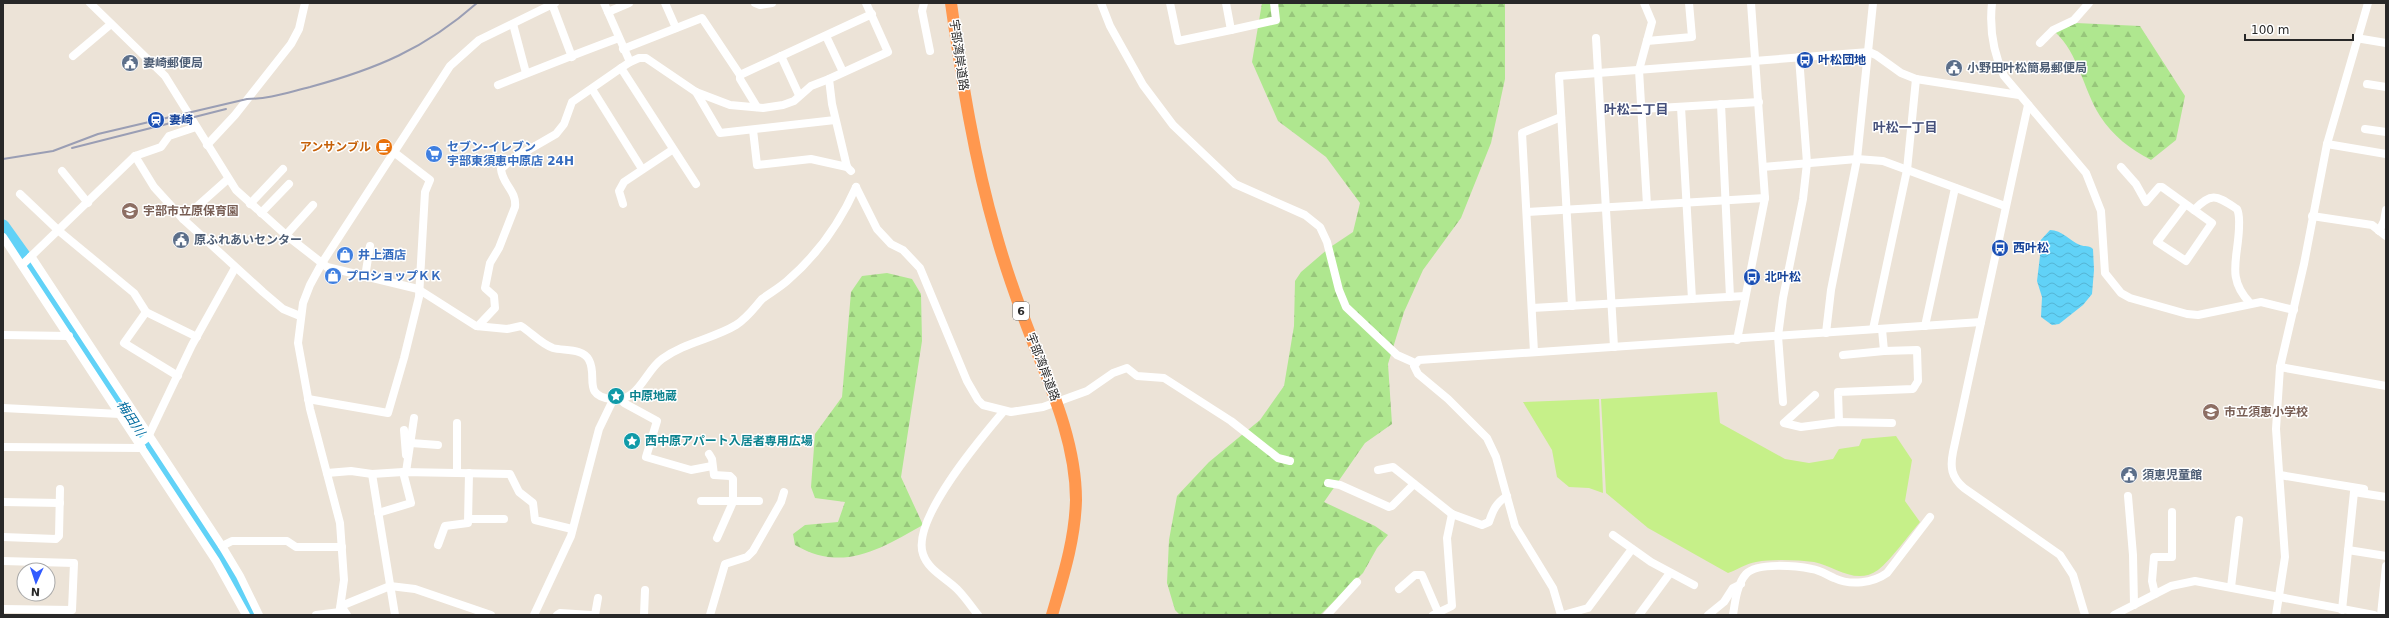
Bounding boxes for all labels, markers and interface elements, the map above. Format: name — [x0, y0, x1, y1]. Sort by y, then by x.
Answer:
scale bar — [2245, 16, 2353, 42]
street label: 宇部湾岸道路 — [947, 18, 971, 92]
text: 100 m — [2251, 23, 2289, 37]
bus stop icon: 叶松団地 — [1795, 50, 1815, 70]
public building icon: 妻崎郵便局 — [120, 53, 140, 73]
place label: 叶松団地 — [1818, 53, 1866, 67]
place label: 妻崎郵便局 — [143, 56, 203, 70]
public building icon: 小野田叶松簡易郵便局 — [1944, 58, 1964, 78]
place label: 小野田叶松簡易郵便局 — [1967, 61, 2087, 75]
district label: 叶松二丁目 — [1603, 102, 1669, 117]
station icon: 妻崎 — [146, 110, 166, 130]
place label: 妻崎 — [169, 113, 193, 127]
district label: 叶松一丁目 — [1872, 120, 1938, 135]
cafe icon: アンサンブル — [374, 137, 394, 157]
place label: アンサンブル — [300, 140, 371, 154]
place label: セブン-イレブン 宇部東須恵中原店 24H — [447, 140, 574, 168]
supermarket icon: セブン-イレブン 宇部東須恵中原店 24H — [424, 144, 444, 164]
school or university icon: 宇部市立原保育園 — [120, 201, 140, 221]
place label: 宇部市立原保育園 — [143, 204, 239, 218]
public building icon: 原ふれあいセンター — [171, 230, 191, 250]
place label: 原ふれあいセンター — [194, 233, 302, 247]
bus stop icon: 西叶松 — [1990, 238, 2010, 258]
place label: 西叶松 — [2013, 241, 2049, 255]
shop icon: 井上酒店 — [335, 245, 355, 265]
place label: 井上酒店 — [358, 248, 406, 262]
shop icon: プロショップＫＫ — [323, 266, 343, 286]
bus stop icon: 北叶松 — [1742, 267, 1762, 287]
place label: プロショップＫＫ — [346, 269, 442, 283]
place label: 北叶松 — [1765, 270, 1801, 284]
road number: 6 — [1013, 302, 1029, 320]
street label: 宇部湾岸道路 — [1024, 331, 1062, 403]
place icon: 中原地蔵 — [606, 386, 626, 406]
place label: 中原地蔵 — [629, 389, 677, 403]
water label: 梅田川 — [114, 398, 149, 440]
school or university icon: 市立須恵小学校 — [2201, 402, 2221, 422]
place label: 市立須恵小学校 — [2224, 405, 2308, 419]
place icon: 西中原アパート入居者専用広場 — [622, 431, 642, 451]
place label: 西中原アパート入居者専用広場 — [645, 434, 813, 448]
public building icon: 須恵児童館 — [2119, 465, 2139, 485]
place label: 須恵児童館 — [2142, 468, 2202, 482]
north arrow — [16, 562, 56, 602]
text: N — [31, 585, 40, 598]

